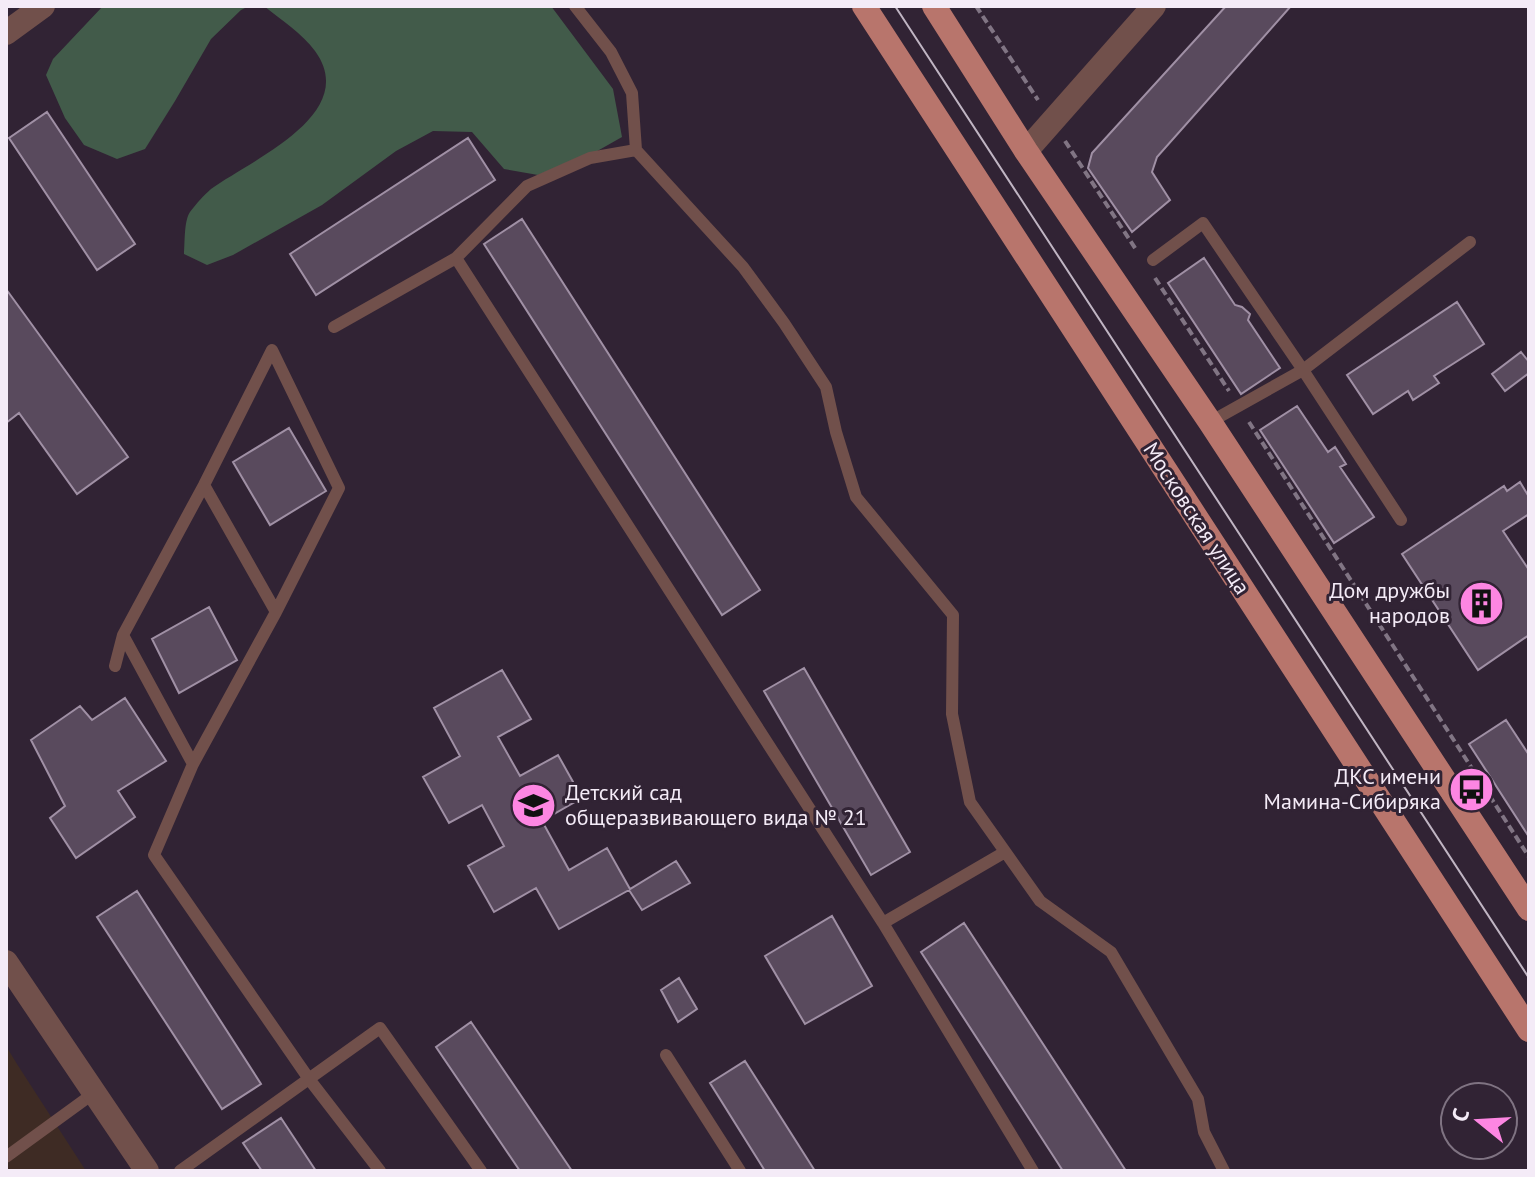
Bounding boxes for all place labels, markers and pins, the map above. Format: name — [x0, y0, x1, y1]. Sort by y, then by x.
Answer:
place label: Дом дружбы народов — [1329, 576, 1450, 629]
building icon: Дом дружбы народов — [1457, 579, 1505, 627]
place label: ДКС имени Мамина-Сибиряка — [1264, 762, 1441, 815]
bus stop icon: ДКС имени Мамина-Сибиряка — [1448, 765, 1496, 813]
place label: Детский сад общеразвивающего вида № 21 — [565, 778, 867, 831]
school or university icon: Детский сад общеразвивающего вида № 21 — [510, 781, 558, 829]

